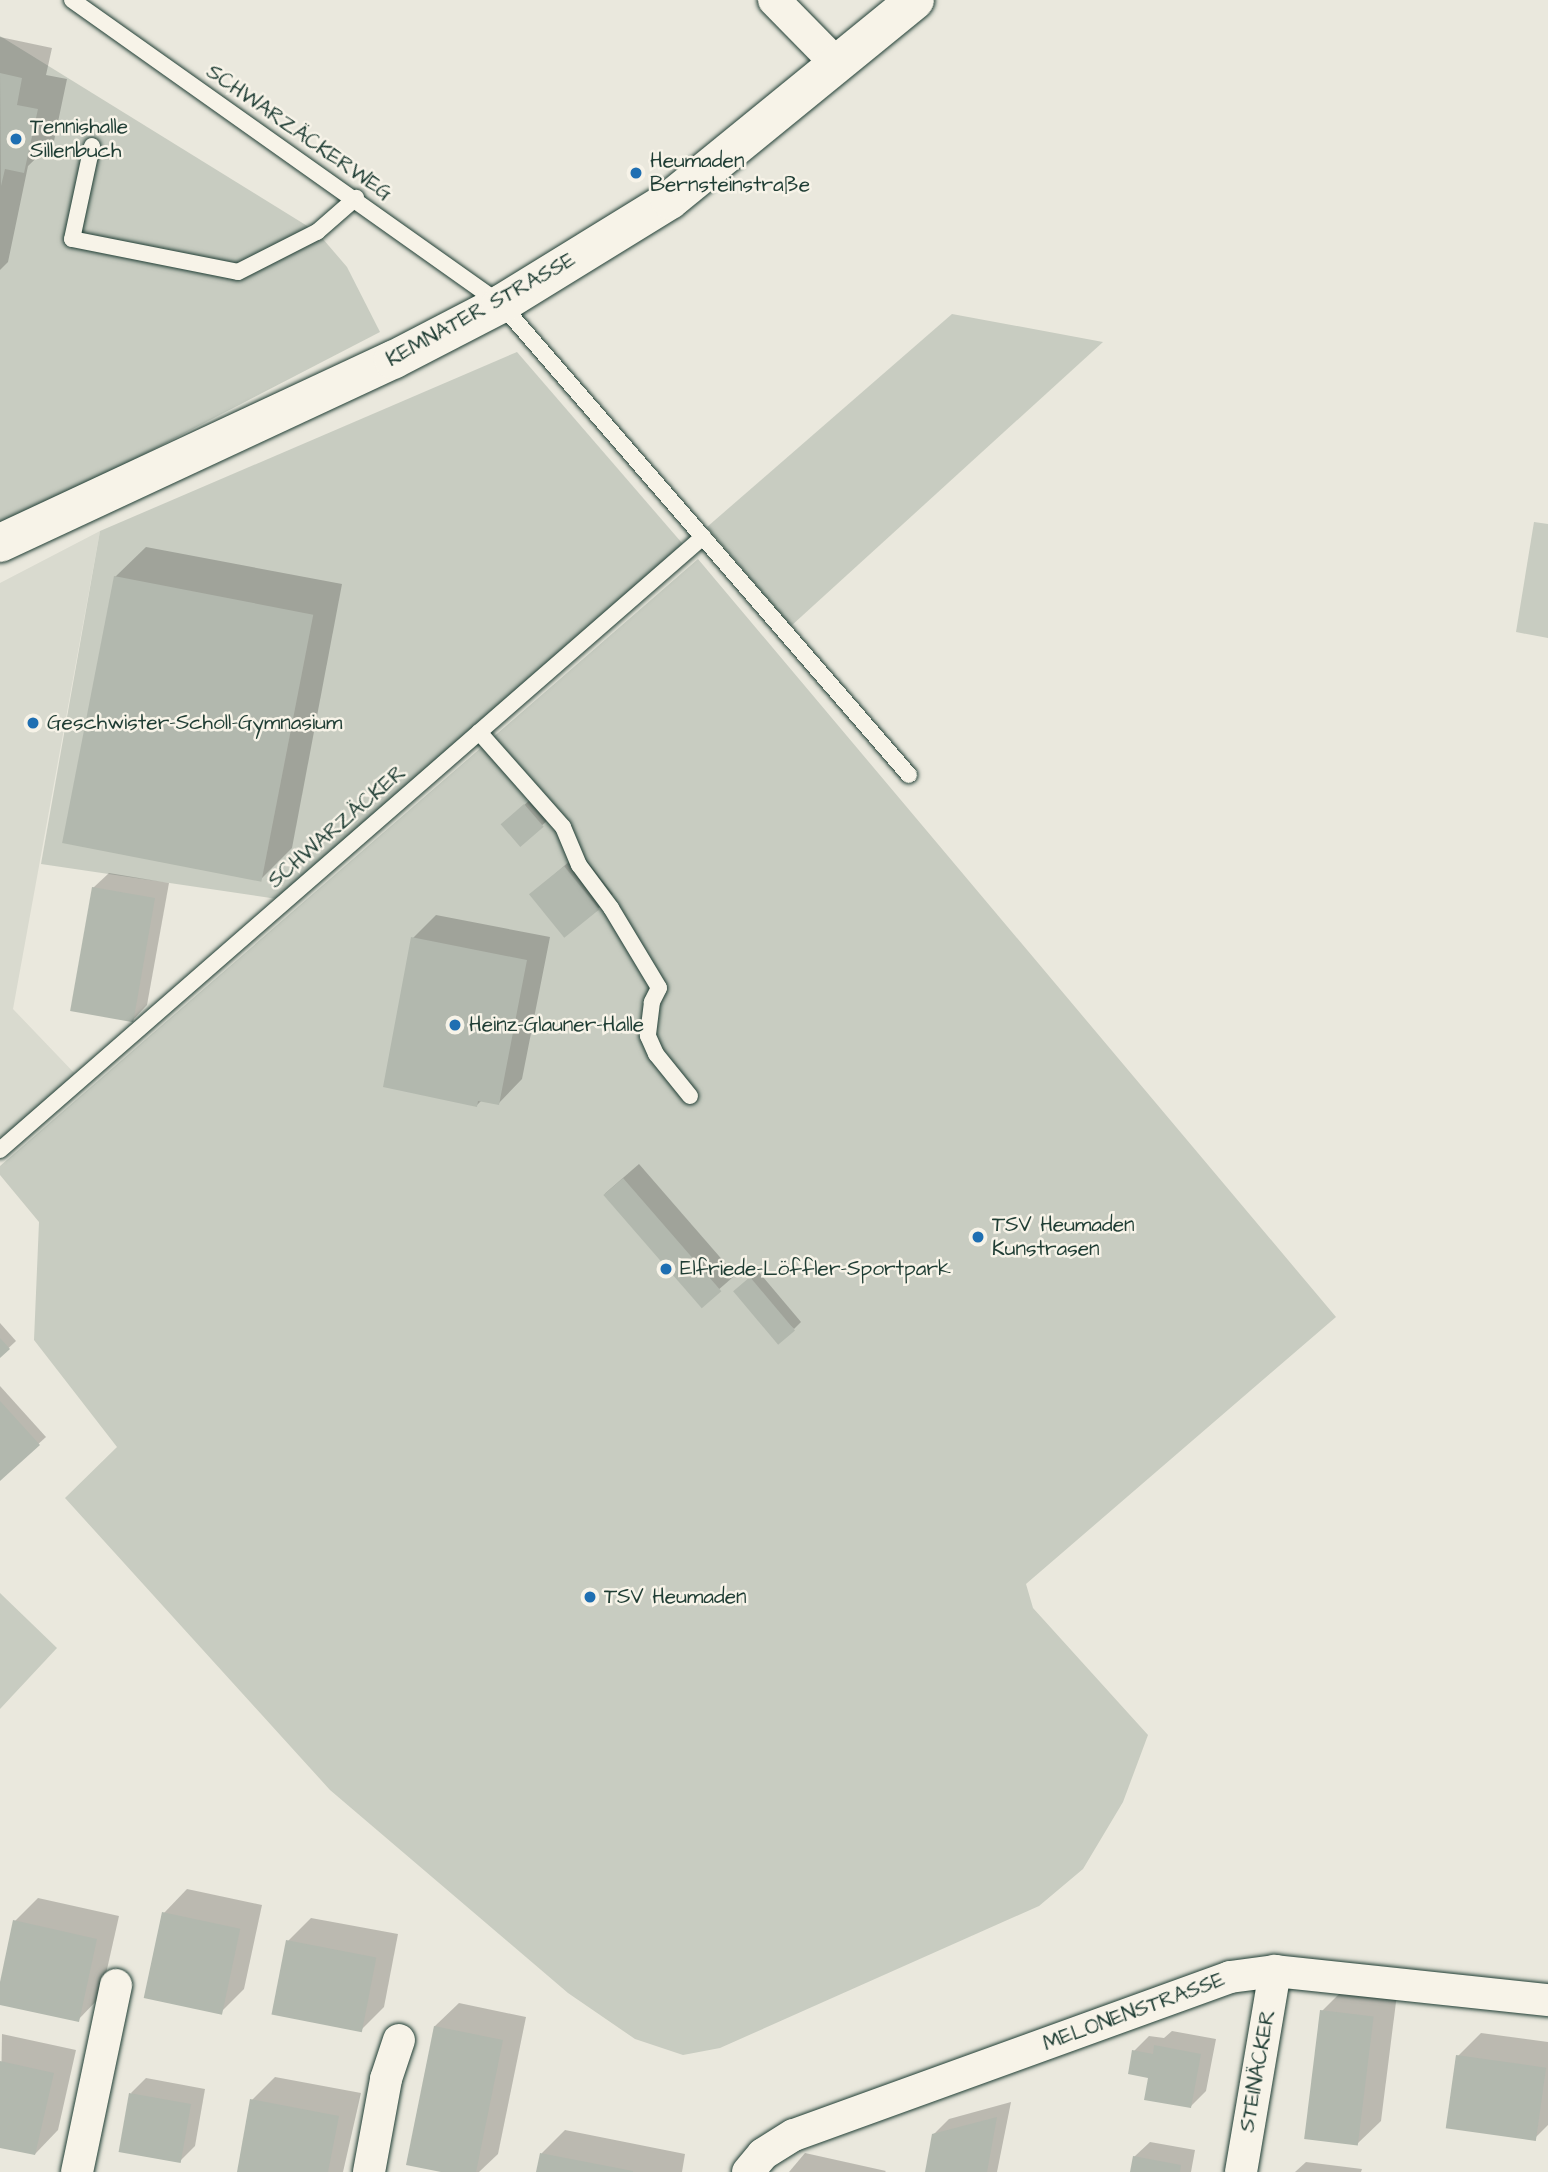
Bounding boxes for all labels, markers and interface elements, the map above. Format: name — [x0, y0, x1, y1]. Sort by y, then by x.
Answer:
street label: SCHWARZÄCKERWEG — [201, 59, 397, 207]
place label: Tennishalle Sillenbuch — [30, 114, 128, 164]
marker: Tennishalle Sillenbuch — [8, 131, 24, 147]
place label: Heumaden Bernsteinstraße — [650, 148, 810, 198]
marker: Heumaden Bernsteinstraße — [628, 165, 644, 181]
street label: KEMNATER STRASSE — [382, 247, 580, 373]
place label: Geschwister-Scholl-Gymnasium — [47, 710, 342, 736]
marker: Geschwister-Scholl-Gymnasium — [25, 715, 41, 731]
street label: SCHWARZÄCKER — [263, 760, 411, 894]
place label: Heinz-Glauner-Halle — [469, 1012, 644, 1038]
marker: Heinz-Glauner-Halle — [447, 1017, 463, 1033]
place label: TSV Heumaden Kunstrasen — [992, 1212, 1135, 1262]
marker: TSV Heumaden Kunstrasen — [970, 1229, 986, 1245]
place label: Elfriede-Löffler-Sportpark — [680, 1256, 951, 1282]
marker: Elfriede-Löffler-Sportpark — [658, 1261, 674, 1277]
place label: TSV Heumaden — [604, 1584, 747, 1610]
marker: TSV Heumaden — [582, 1589, 598, 1605]
street label: MELONENSTRASSE — [1040, 1967, 1228, 2057]
street label: STEINÄCKER — [1235, 2008, 1281, 2134]

